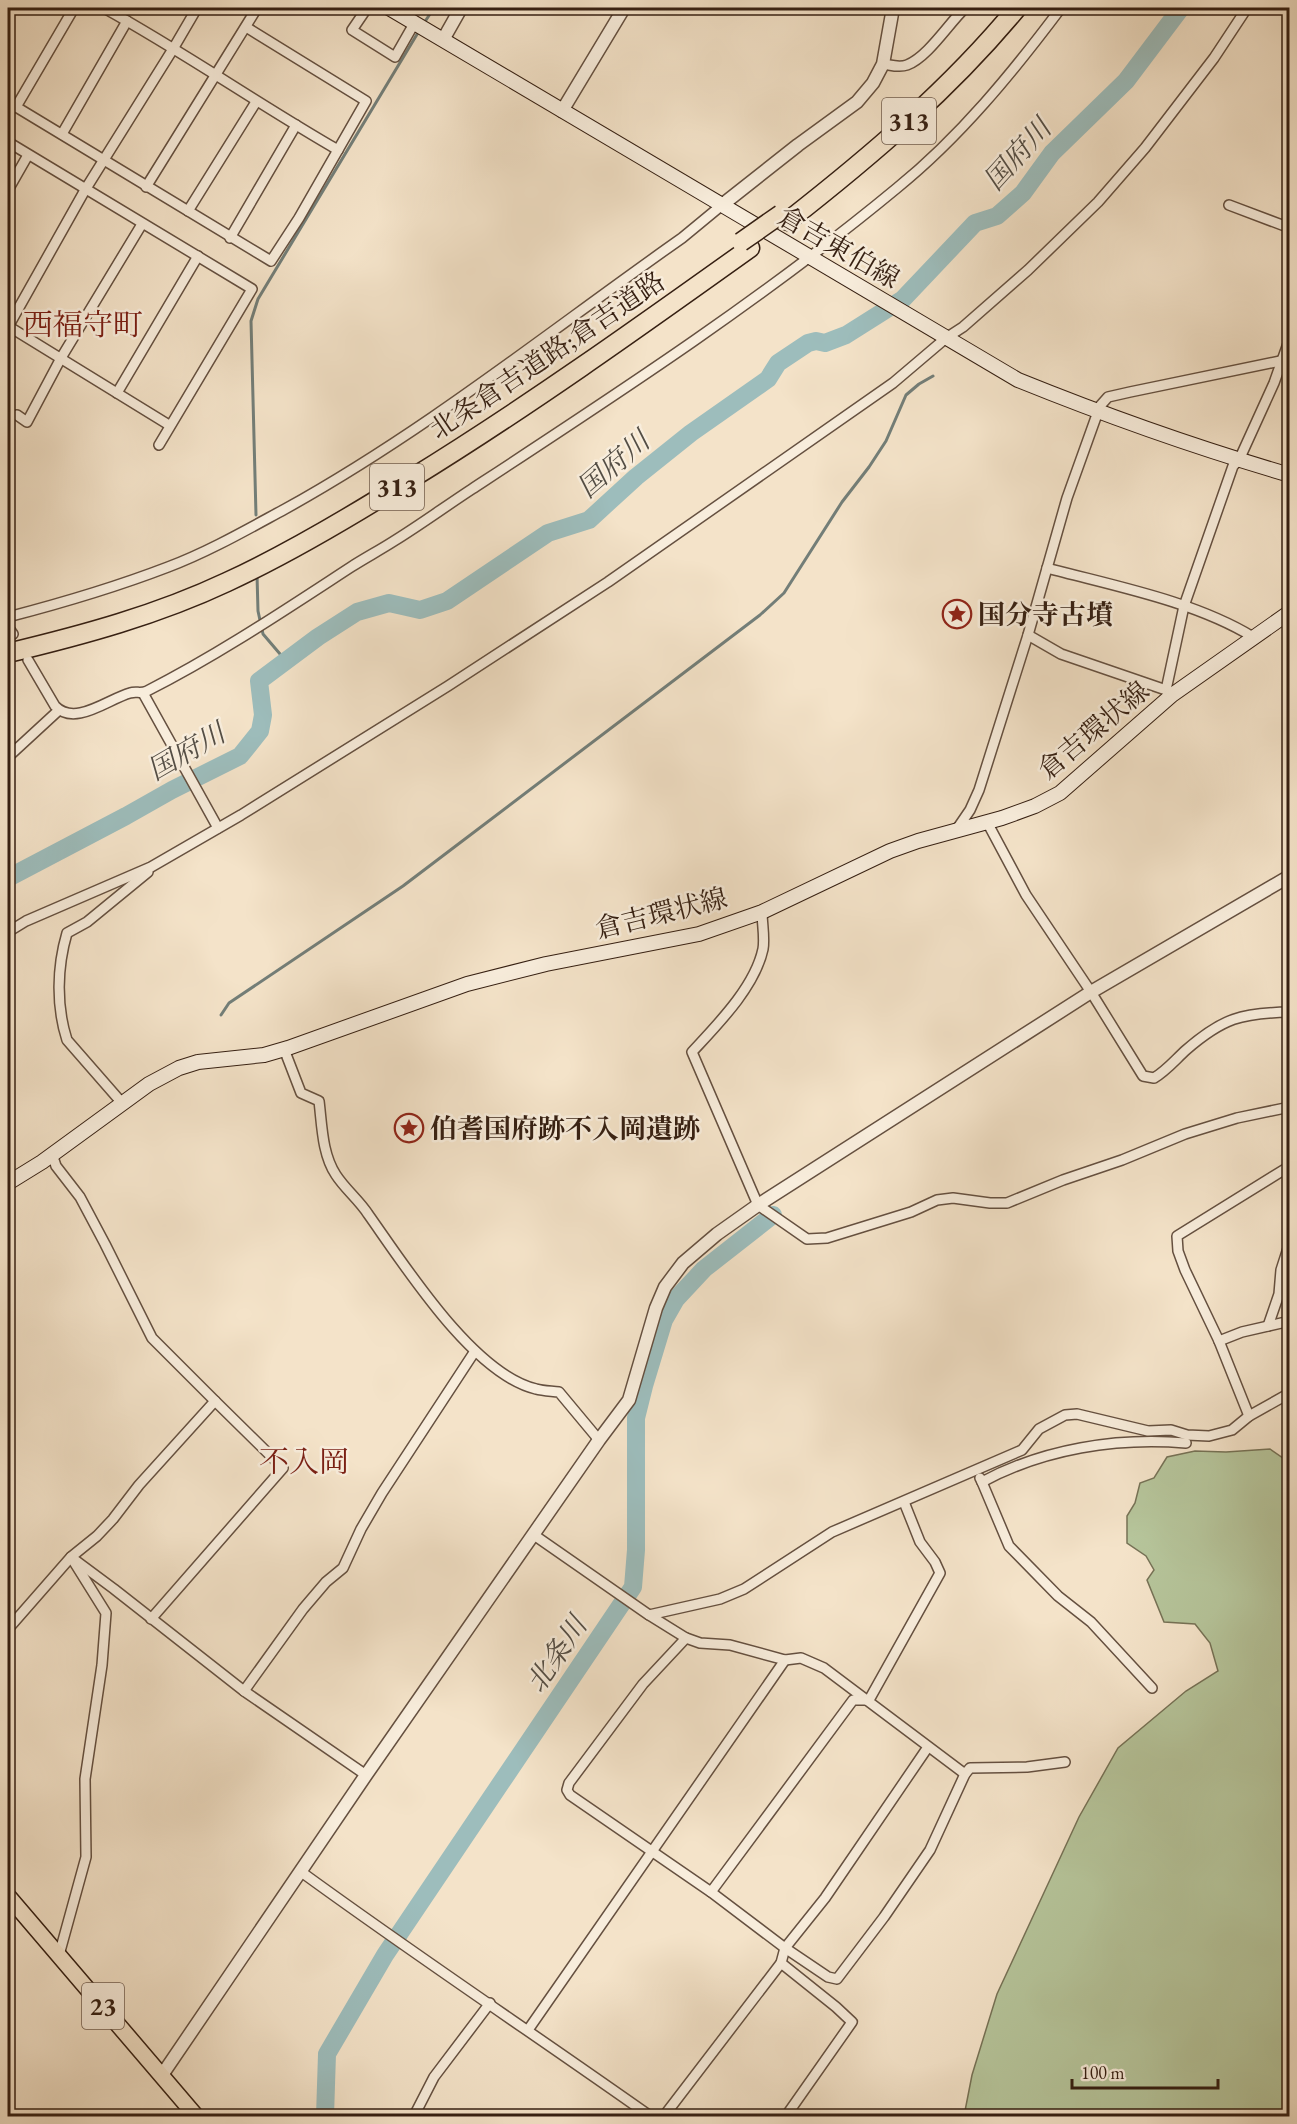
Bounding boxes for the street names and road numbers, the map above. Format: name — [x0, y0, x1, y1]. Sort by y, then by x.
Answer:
road number: 313 — [882, 98, 936, 144]
street label: 倉吉東伯線 — [772, 198, 906, 296]
street label: 北条倉吉道路;倉吉道路 — [423, 263, 671, 447]
road number: 313 — [370, 464, 424, 510]
street label: 倉吉環状線 — [1030, 673, 1156, 787]
street label: 倉吉環状線 — [591, 880, 731, 946]
road number: 23 — [82, 1983, 124, 2029]

